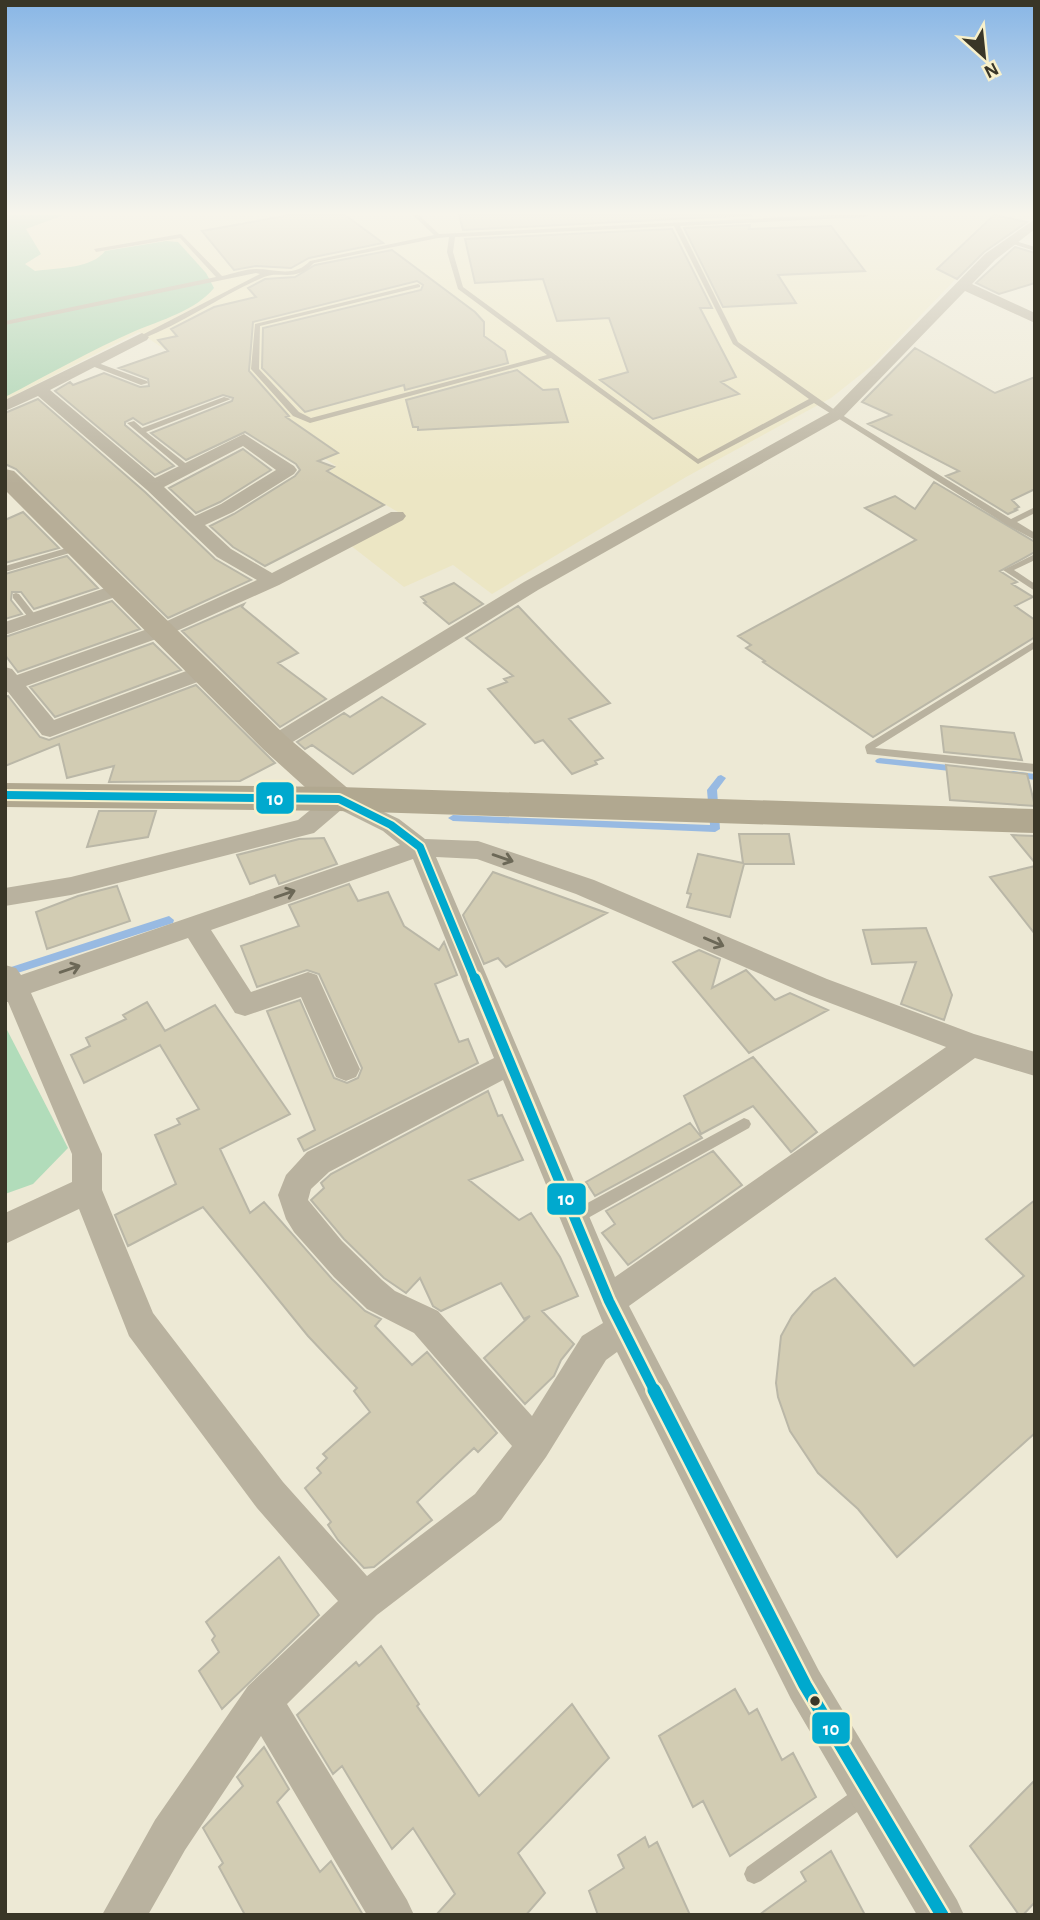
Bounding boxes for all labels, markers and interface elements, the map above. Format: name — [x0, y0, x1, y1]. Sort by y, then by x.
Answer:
north arrow — [949, 21, 1019, 91]
text: N — [981, 58, 1001, 81]
line badge: 10 — [255, 781, 295, 815]
text: 10 — [267, 790, 283, 809]
one-way arrow — [491, 853, 513, 865]
one-way arrow — [273, 887, 295, 899]
one-way arrow — [703, 936, 724, 949]
one-way arrow — [58, 962, 80, 974]
line badge: 10 — [546, 1182, 587, 1216]
text: 10 — [558, 1190, 574, 1209]
unlabelled marker — [808, 1694, 822, 1708]
line badge: 10 — [811, 1711, 851, 1745]
text: 10 — [823, 1720, 839, 1739]

